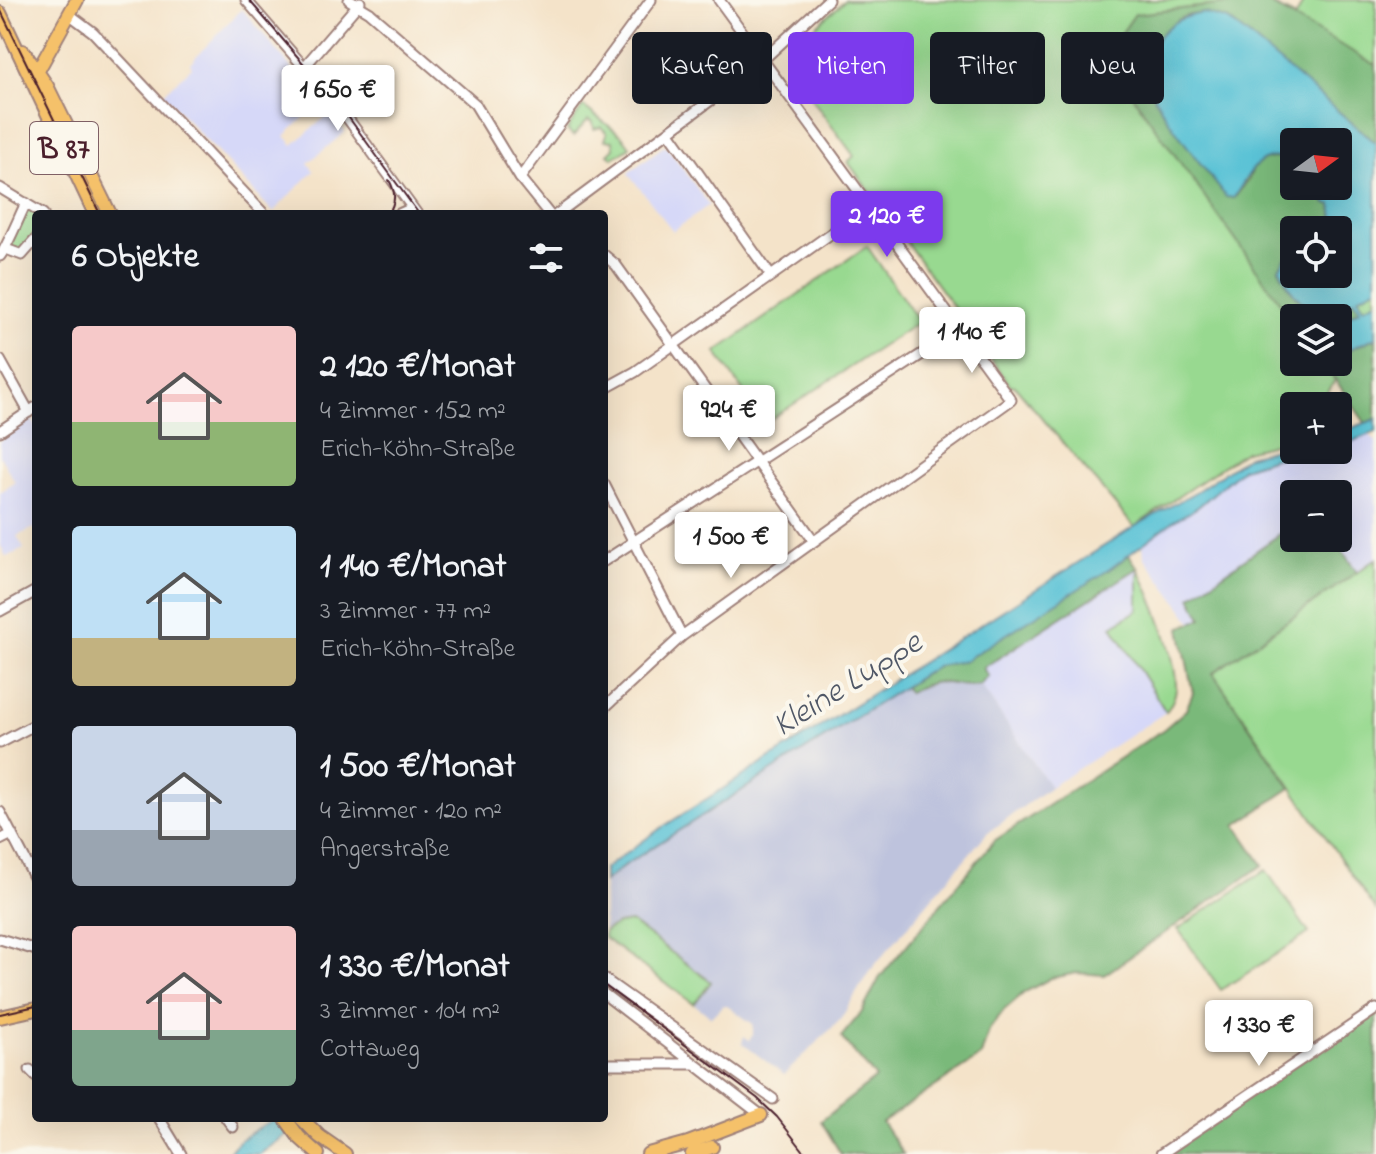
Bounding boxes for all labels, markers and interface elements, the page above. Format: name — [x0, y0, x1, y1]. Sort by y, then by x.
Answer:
chip: Kaufen — [632, 32, 772, 104]
chip: Mieten — [788, 32, 914, 104]
chip: Filter — [930, 32, 1045, 104]
chip: Neu — [1061, 32, 1164, 104]
pin: 1 650 € — [264, 65, 412, 133]
text: 1 650 € — [300, 72, 376, 110]
road number: B 87 — [30, 122, 98, 174]
north arrow — [1280, 128, 1352, 200]
map controls — [1280, 128, 1352, 552]
pin: 2 120 € — [813, 191, 961, 259]
text: 2 120 € — [849, 198, 925, 236]
button: locate — [1280, 216, 1352, 288]
text: 6 Objekte — [72, 233, 199, 283]
icon: filters — [524, 236, 568, 280]
button: layers — [1280, 304, 1352, 376]
pin: 1 140 € — [898, 307, 1046, 375]
text: 1 140 € — [937, 314, 1007, 352]
text: 2 120 €/Monat — [320, 343, 515, 393]
icon: home — [136, 358, 232, 454]
pin: 924 € — [673, 385, 785, 453]
text: 924 € — [701, 392, 757, 430]
button: + — [1280, 392, 1352, 464]
text: 4 Zimmer · 152 m² — [320, 393, 506, 431]
text: Erich-Köhn-Straße — [320, 431, 515, 469]
button: − — [1280, 480, 1352, 552]
pin: 1 500 € — [657, 512, 805, 580]
text: 1 500 € — [693, 519, 769, 557]
text: 1 140 €/Monat — [320, 543, 506, 593]
icon: home — [136, 558, 232, 654]
text: 3 Zimmer · 77 m² — [320, 593, 491, 631]
water label: Kleine Luppe — [764, 619, 934, 751]
text: Erich-Köhn-Straße — [320, 631, 515, 669]
text: 1 500 €/Monat — [320, 743, 516, 793]
icon: home — [136, 758, 232, 854]
text: 4 Zimmer · 120 m² — [320, 793, 502, 831]
text: Angerstraße — [320, 831, 450, 869]
text: 1 330 €/Monat — [320, 943, 510, 993]
icon: home — [136, 958, 232, 1054]
text: 3 Zimmer · 104 m² — [320, 993, 500, 1031]
pin: 1 330 € — [1185, 1000, 1333, 1068]
text: 1 330 € — [1223, 1007, 1295, 1045]
text: Cottaweg — [320, 1031, 420, 1069]

